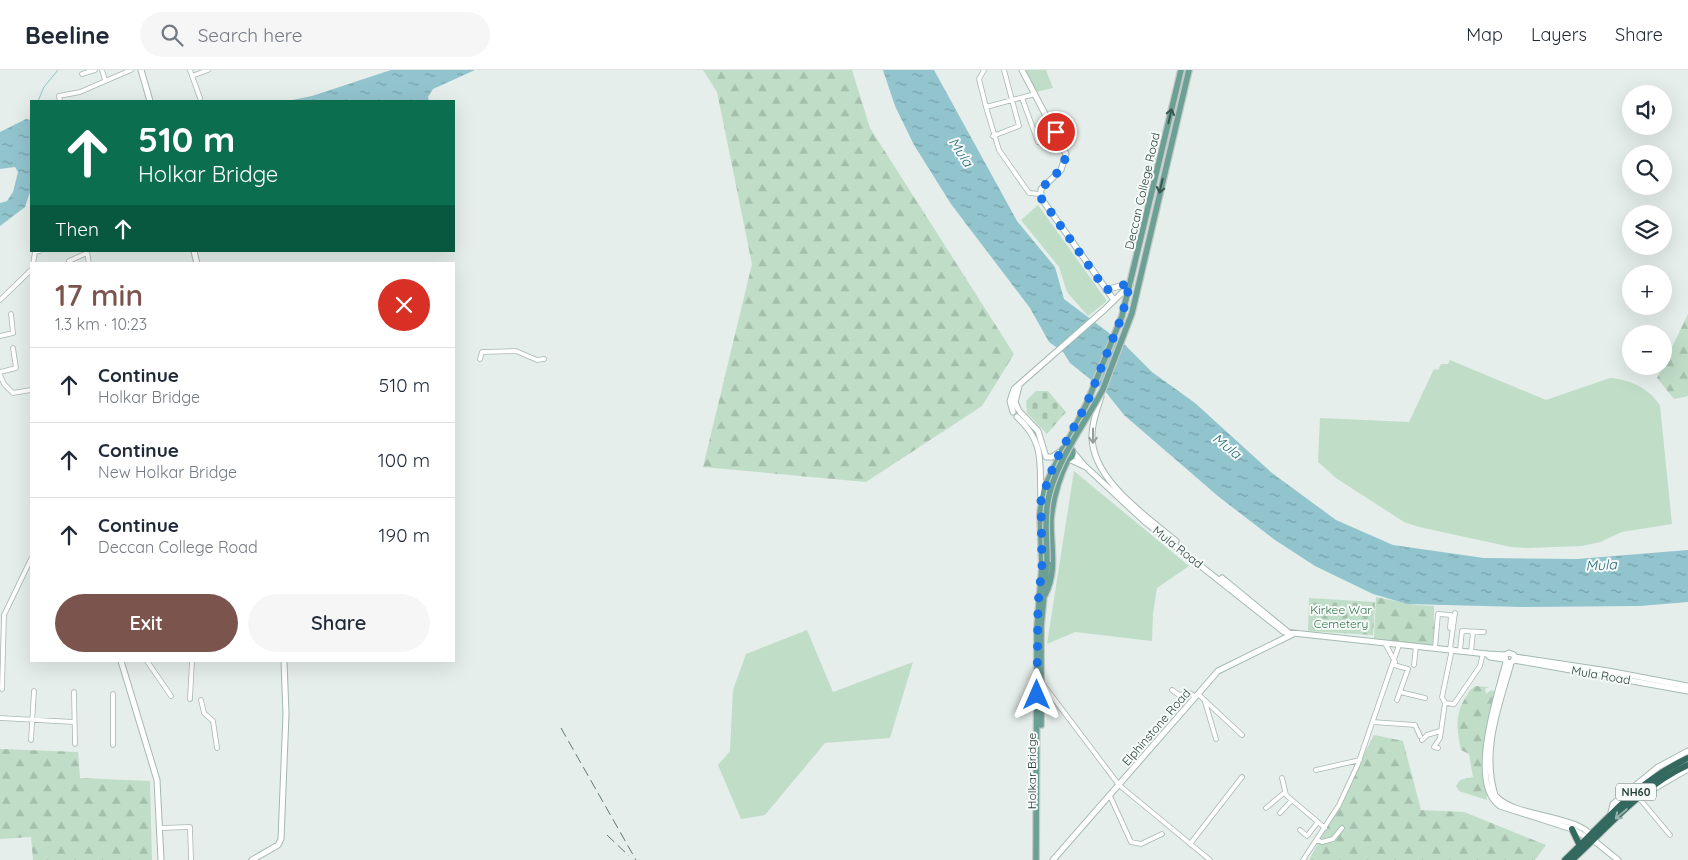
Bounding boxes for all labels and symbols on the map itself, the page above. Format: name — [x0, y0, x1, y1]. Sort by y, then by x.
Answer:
one-way arrow — [1166, 108, 1175, 124]
pin — [1035, 111, 1077, 153]
street label: Deccan College Road — [1121, 131, 1163, 251]
water label: Mula — [945, 134, 978, 171]
one-way arrow — [1156, 178, 1165, 194]
one-way arrow — [1088, 428, 1097, 444]
water label: Mula — [1209, 429, 1246, 464]
street label: Mula Road — [1150, 523, 1206, 571]
water label: Mula — [1585, 555, 1619, 575]
park label: Kirkee War Cemetery — [1310, 602, 1372, 631]
street label: Mula Road — [1570, 662, 1632, 688]
position arrow — [1010, 668, 1062, 720]
street label: Elphinstone Road — [1119, 686, 1193, 768]
street label: Holkar Bridge — [1024, 733, 1039, 809]
road number: NH60 — [1616, 784, 1656, 800]
one-way arrow — [1614, 808, 1627, 819]

